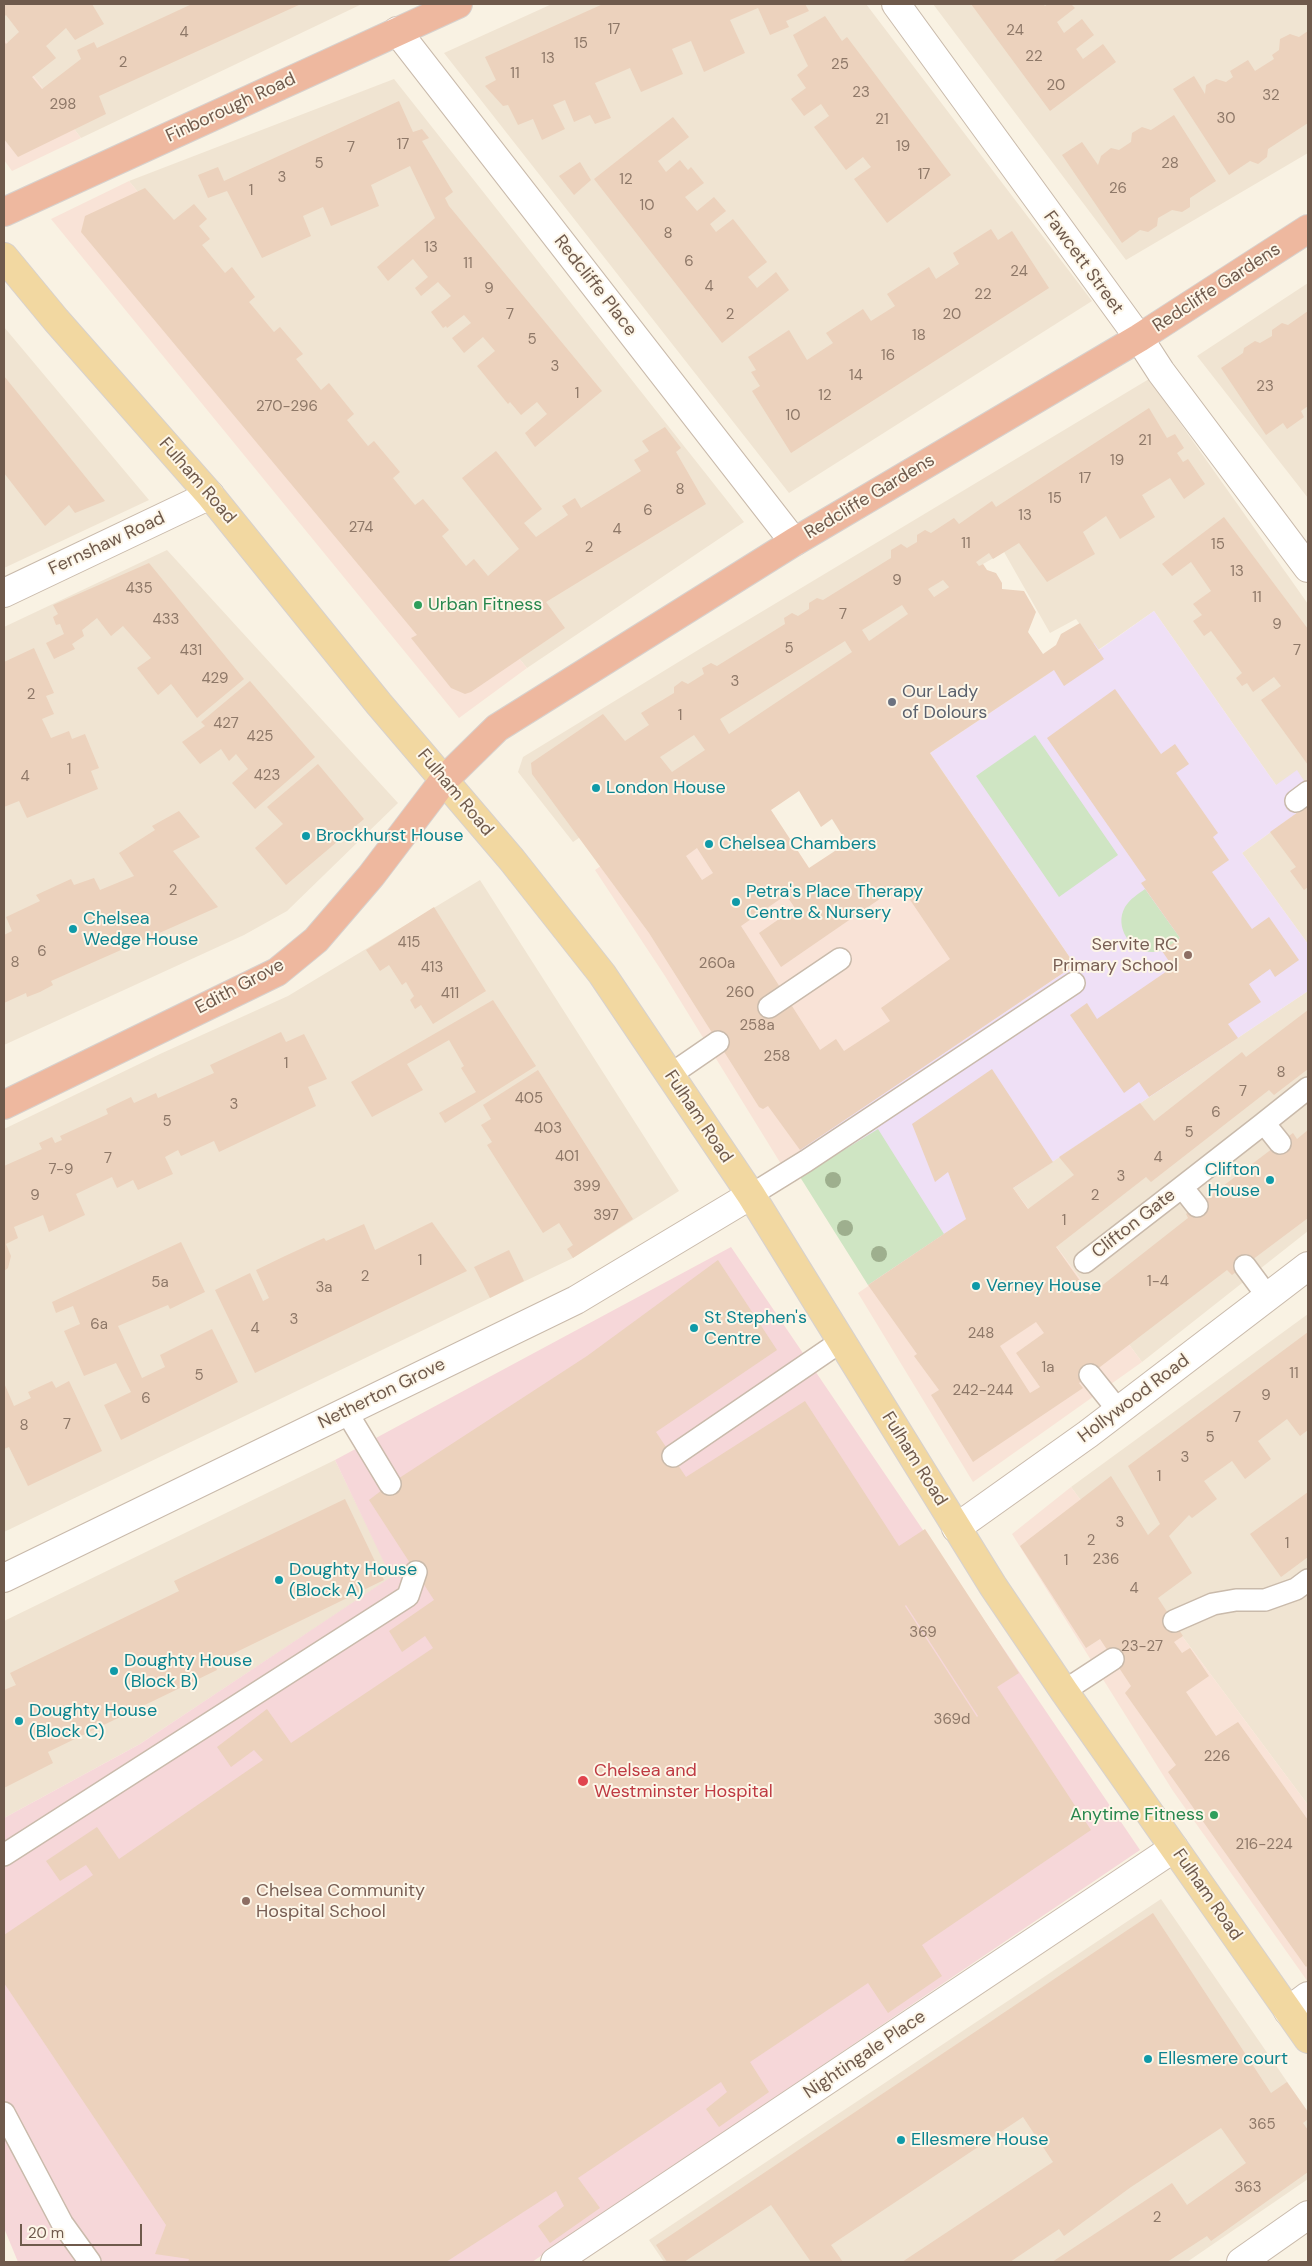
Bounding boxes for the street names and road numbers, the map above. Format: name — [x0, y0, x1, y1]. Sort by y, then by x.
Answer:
street label: Finborough Road — [163, 68, 299, 148]
street label: Fawcett Street — [1038, 207, 1128, 319]
street label: Redcliffe Place — [549, 231, 641, 341]
street label: Redcliffe Gardens — [1149, 239, 1285, 337]
street label: Fulham Road — [154, 434, 240, 528]
street label: Redcliffe Gardens — [801, 450, 939, 544]
street label: Fernshaw Road — [45, 508, 169, 580]
street label: Fulham Road — [412, 745, 498, 841]
street label: Edith Grove — [192, 955, 288, 1019]
street label: Fulham Road — [659, 1067, 737, 1167]
street label: Clifton Gate — [1088, 1185, 1180, 1263]
street label: Hollywood Road — [1074, 1350, 1194, 1448]
street label: Netherton Grove — [315, 1354, 449, 1434]
street label: Fulham Road — [877, 1408, 951, 1510]
street label: Fulham Road — [1168, 1845, 1246, 1945]
street label: Nightingale Place — [800, 2006, 930, 2104]

